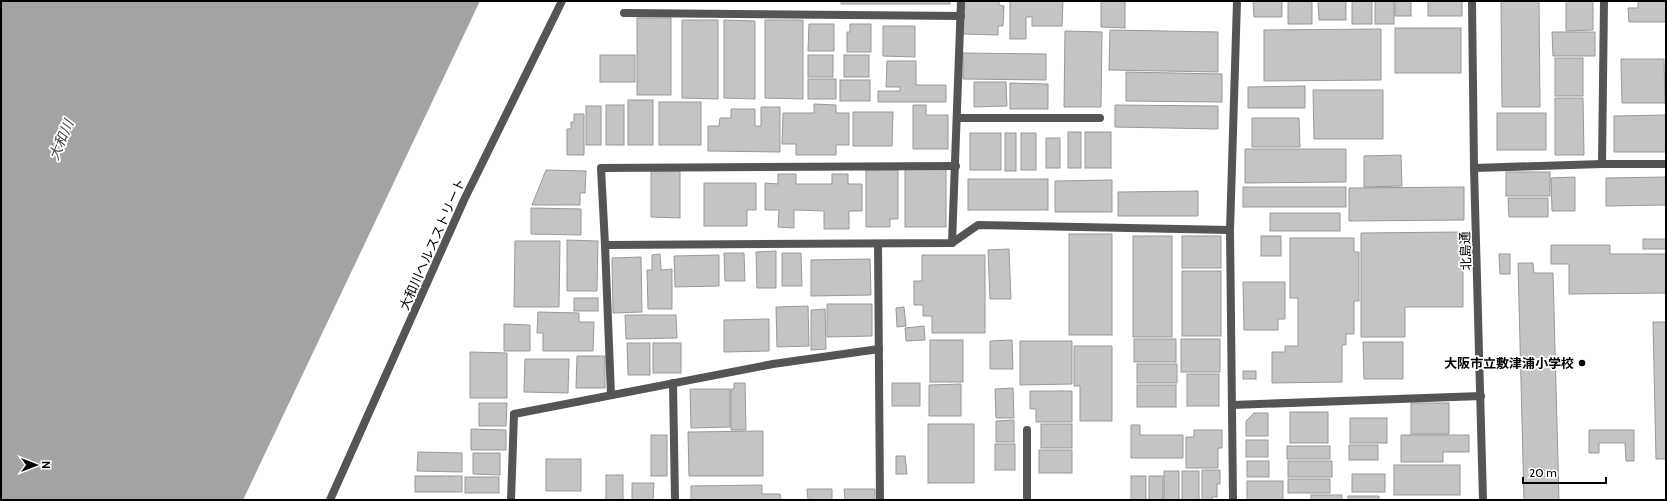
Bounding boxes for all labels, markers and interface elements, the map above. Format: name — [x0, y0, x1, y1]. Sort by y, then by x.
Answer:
water label: 大和川 — [45, 115, 78, 163]
street label: 大和川ヘルスストリート — [396, 175, 468, 313]
street label: 北島通 — [1456, 231, 1474, 271]
place label: 大阪市立敷津浦小学校 — [1444, 355, 1574, 371]
marker: 大阪市立敷津浦小学校 — [1577, 358, 1587, 368]
north arrow — [16, 445, 56, 485]
scale bar — [1523, 459, 1606, 485]
text: N — [39, 461, 53, 469]
text: 20 m — [1529, 465, 1557, 480]

